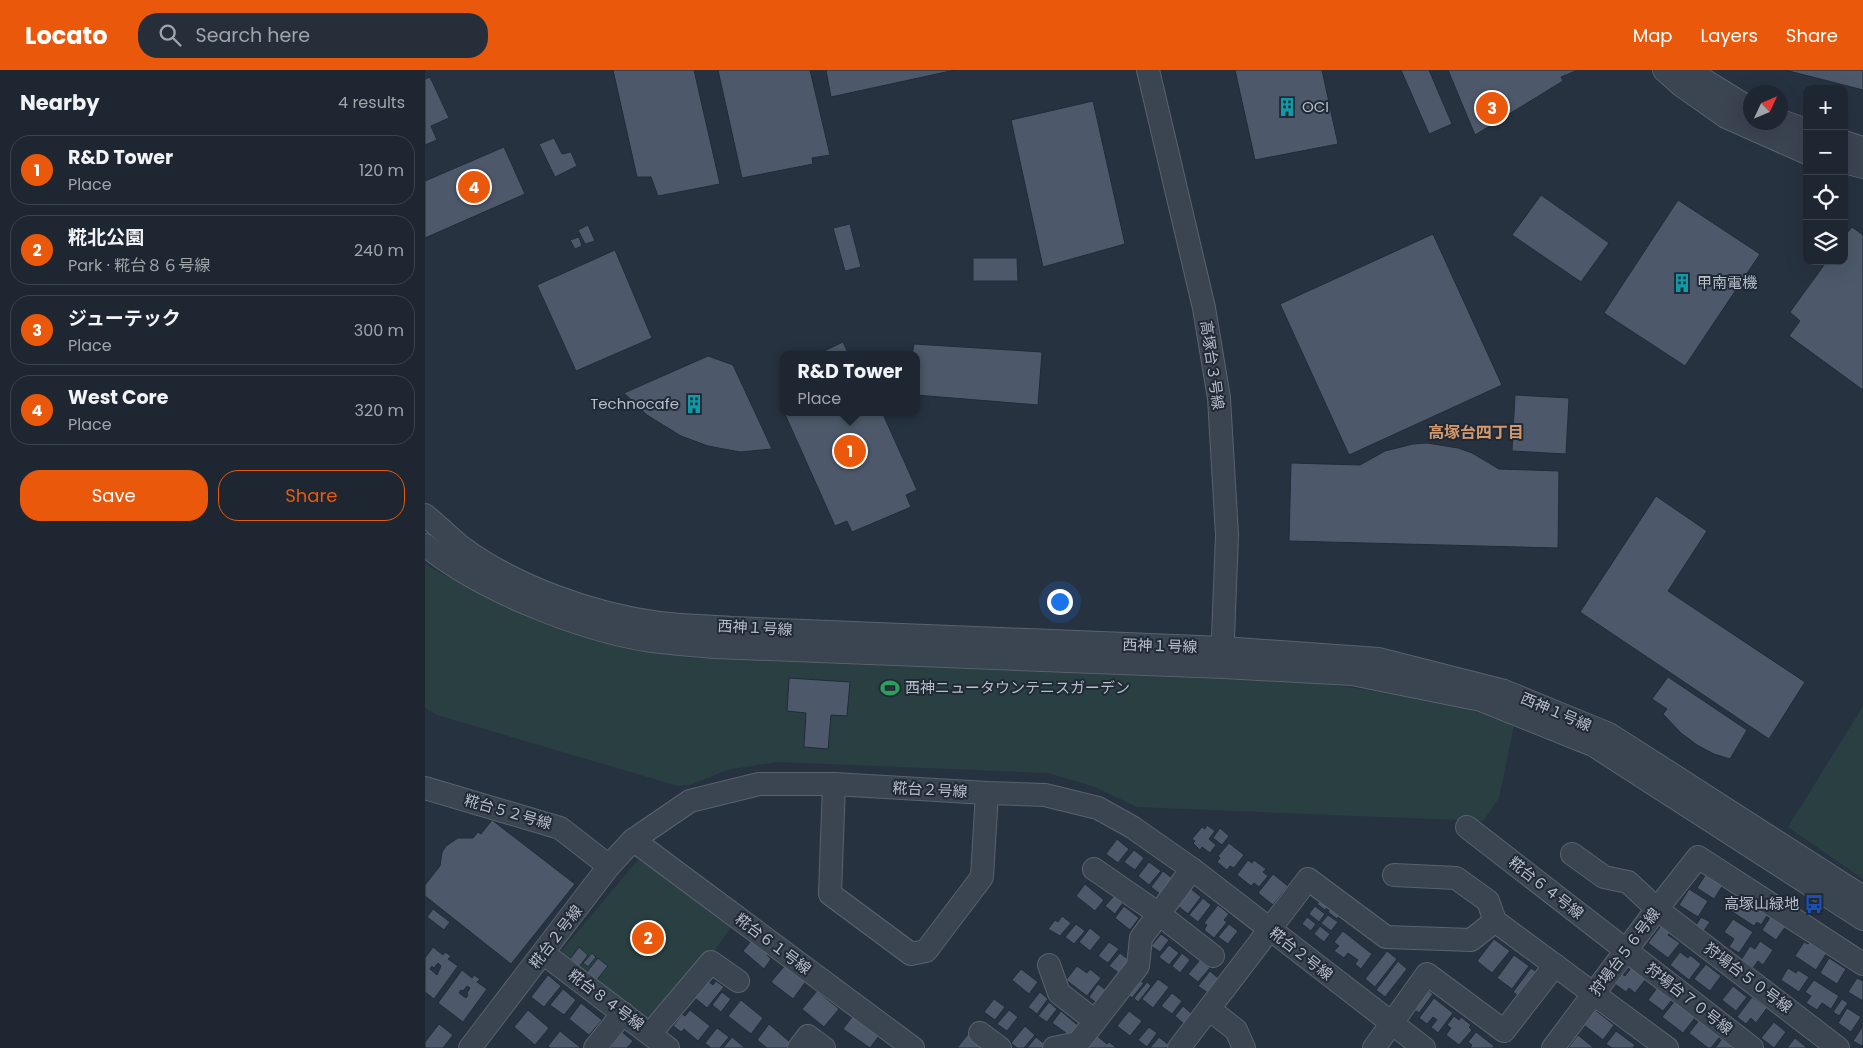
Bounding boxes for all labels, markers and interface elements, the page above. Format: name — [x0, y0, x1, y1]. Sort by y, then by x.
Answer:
search box — [138, 13, 488, 58]
text: Locato — [25, 19, 108, 52]
icon: search — [156, 21, 184, 49]
text: Search here — [196, 22, 310, 49]
text: Map — [1633, 23, 1673, 48]
text: Layers — [1701, 23, 1758, 48]
text: Share — [1786, 23, 1838, 48]
north arrow — [1743, 85, 1788, 130]
map controls — [1803, 85, 1848, 265]
button: + — [1803, 85, 1848, 130]
text: Nearby — [20, 88, 100, 117]
pin: 3 — [1476, 89, 1508, 127]
text: 4 results — [338, 91, 405, 114]
building icon: OCI — [1276, 96, 1298, 118]
place label: OCI — [1302, 96, 1329, 117]
button: − — [1803, 130, 1848, 175]
text: R&D Tower — [68, 144, 173, 171]
text: 1 — [34, 159, 40, 182]
text: 120 m — [359, 159, 404, 182]
pin: 4 — [458, 168, 490, 206]
text: Place — [68, 173, 112, 196]
button: locate — [1803, 175, 1848, 220]
button: layers — [1803, 220, 1848, 265]
text: 糀北公園 — [68, 224, 144, 251]
text: 2 — [32, 239, 42, 262]
text: 240 m — [354, 239, 404, 262]
text: Park · 糀台８６号線 — [68, 254, 210, 277]
building icon: 甲南電機 — [1671, 272, 1693, 294]
place label: 甲南電機 — [1697, 272, 1757, 293]
text: ジューテック — [68, 305, 181, 332]
text: 3 — [32, 319, 42, 342]
text: 300 m — [354, 319, 404, 342]
street label: 高塚台３号線 — [1196, 319, 1229, 411]
text: Place — [68, 334, 112, 357]
popup — [780, 351, 920, 416]
text: R&D Tower — [797, 358, 903, 385]
text: West Core — [68, 384, 168, 411]
text: Place — [797, 387, 841, 410]
place label: Technocafe — [590, 393, 679, 414]
building icon: Technocafe — [683, 393, 705, 415]
text: 4 — [32, 399, 42, 422]
text: 320 m — [355, 399, 404, 422]
text: Place — [68, 413, 112, 436]
district label: 高塚台四丁目 — [1428, 421, 1524, 444]
pin: 1 — [834, 432, 866, 470]
button: Save — [20, 470, 208, 521]
button: Share — [218, 470, 405, 521]
your location — [1047, 589, 1073, 615]
street label: 西神１号線 — [717, 615, 793, 640]
street label: 西神１号線 — [1122, 634, 1198, 657]
sports icon: 西神ニュータウンテニスガーデン — [879, 677, 901, 699]
place label: 西神ニュータウンテニスガーデン — [905, 677, 1130, 698]
street label: 西神１号線 — [1518, 687, 1595, 736]
street label: 糀台２号線 — [892, 777, 968, 802]
street label: 糀台５２号線 — [462, 789, 554, 834]
street label: 糀台６４号線 — [1504, 852, 1588, 924]
place label: 高塚山緑地 — [1724, 893, 1799, 914]
bus stop icon: 高塚山緑地 — [1803, 893, 1825, 915]
street label: 糀台２号線 — [524, 901, 587, 973]
street label: 狩場台５６号線 — [1585, 903, 1665, 1000]
street label: 糀台６１号線 — [731, 908, 816, 979]
pin: 2 — [632, 919, 664, 957]
street label: 糀台２号線 — [1265, 922, 1337, 985]
street label: 狩場台５０号線 — [1700, 938, 1797, 1018]
street label: 狩場台７０号線 — [1641, 958, 1737, 1039]
street label: 糀台８４号線 — [564, 964, 649, 1035]

